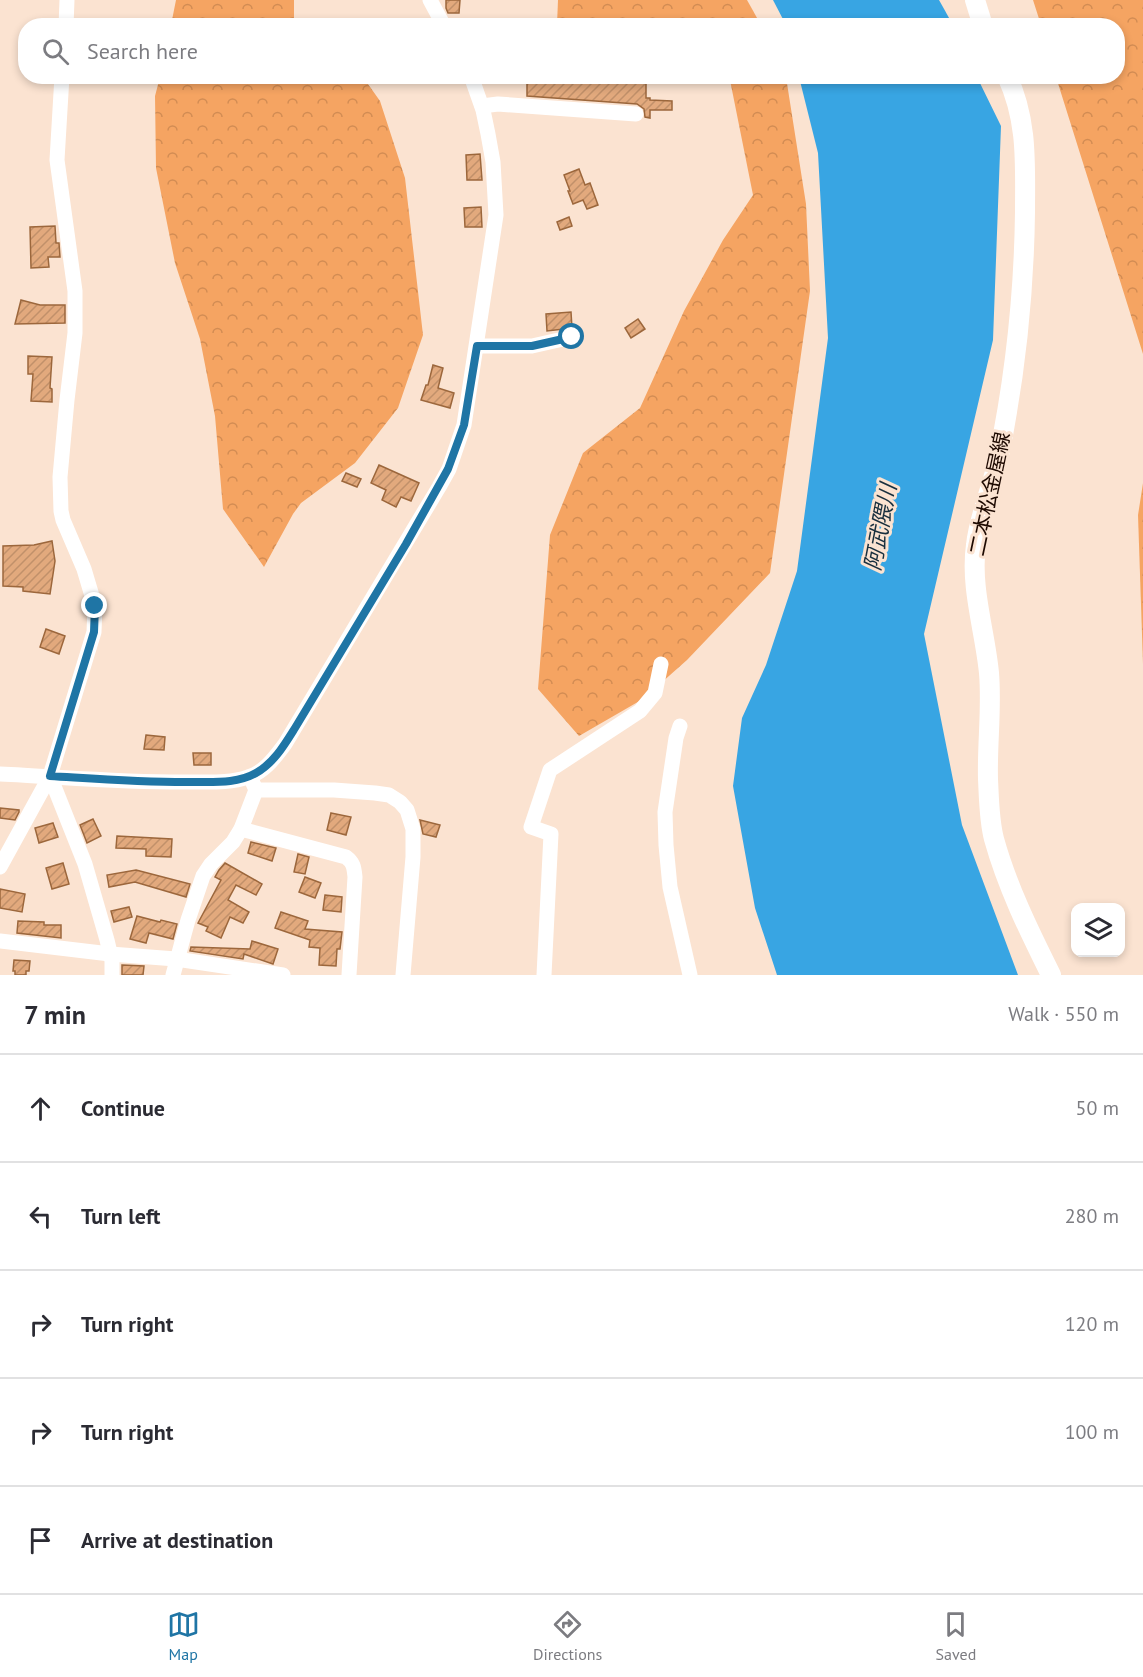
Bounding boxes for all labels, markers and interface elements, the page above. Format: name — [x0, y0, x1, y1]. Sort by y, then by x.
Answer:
search box — [18, 18, 1125, 84]
icon: search — [39, 35, 72, 68]
text: Search here — [87, 37, 198, 65]
route start — [558, 323, 584, 349]
street label: 二本松金屋線 — [963, 429, 1016, 558]
water label: 阿武隈川 — [858, 479, 903, 573]
route end — [81, 592, 107, 618]
map controls — [1071, 903, 1125, 957]
button: layers — [1071, 903, 1125, 957]
text: 7 min — [24, 998, 86, 1031]
text: Walk · 550 m — [1008, 1001, 1119, 1027]
icon: ahead — [24, 1092, 57, 1125]
text: Continue — [81, 1094, 165, 1122]
text: 50 m — [1076, 1095, 1119, 1121]
icon: left — [24, 1200, 57, 1233]
text: Turn left — [81, 1202, 161, 1230]
text: 280 m — [1065, 1203, 1119, 1229]
icon: right — [24, 1308, 57, 1341]
text: Turn right — [81, 1310, 173, 1338]
text: 120 m — [1065, 1311, 1119, 1337]
icon: right — [24, 1416, 57, 1449]
text: Turn right — [81, 1418, 173, 1446]
text: 100 m — [1065, 1419, 1119, 1445]
icon: arrive — [24, 1524, 57, 1557]
text: Arrive at destination — [81, 1526, 273, 1554]
tab: Map — [167, 1608, 200, 1664]
tab: Directions — [533, 1608, 602, 1664]
tab: Saved — [936, 1608, 976, 1664]

